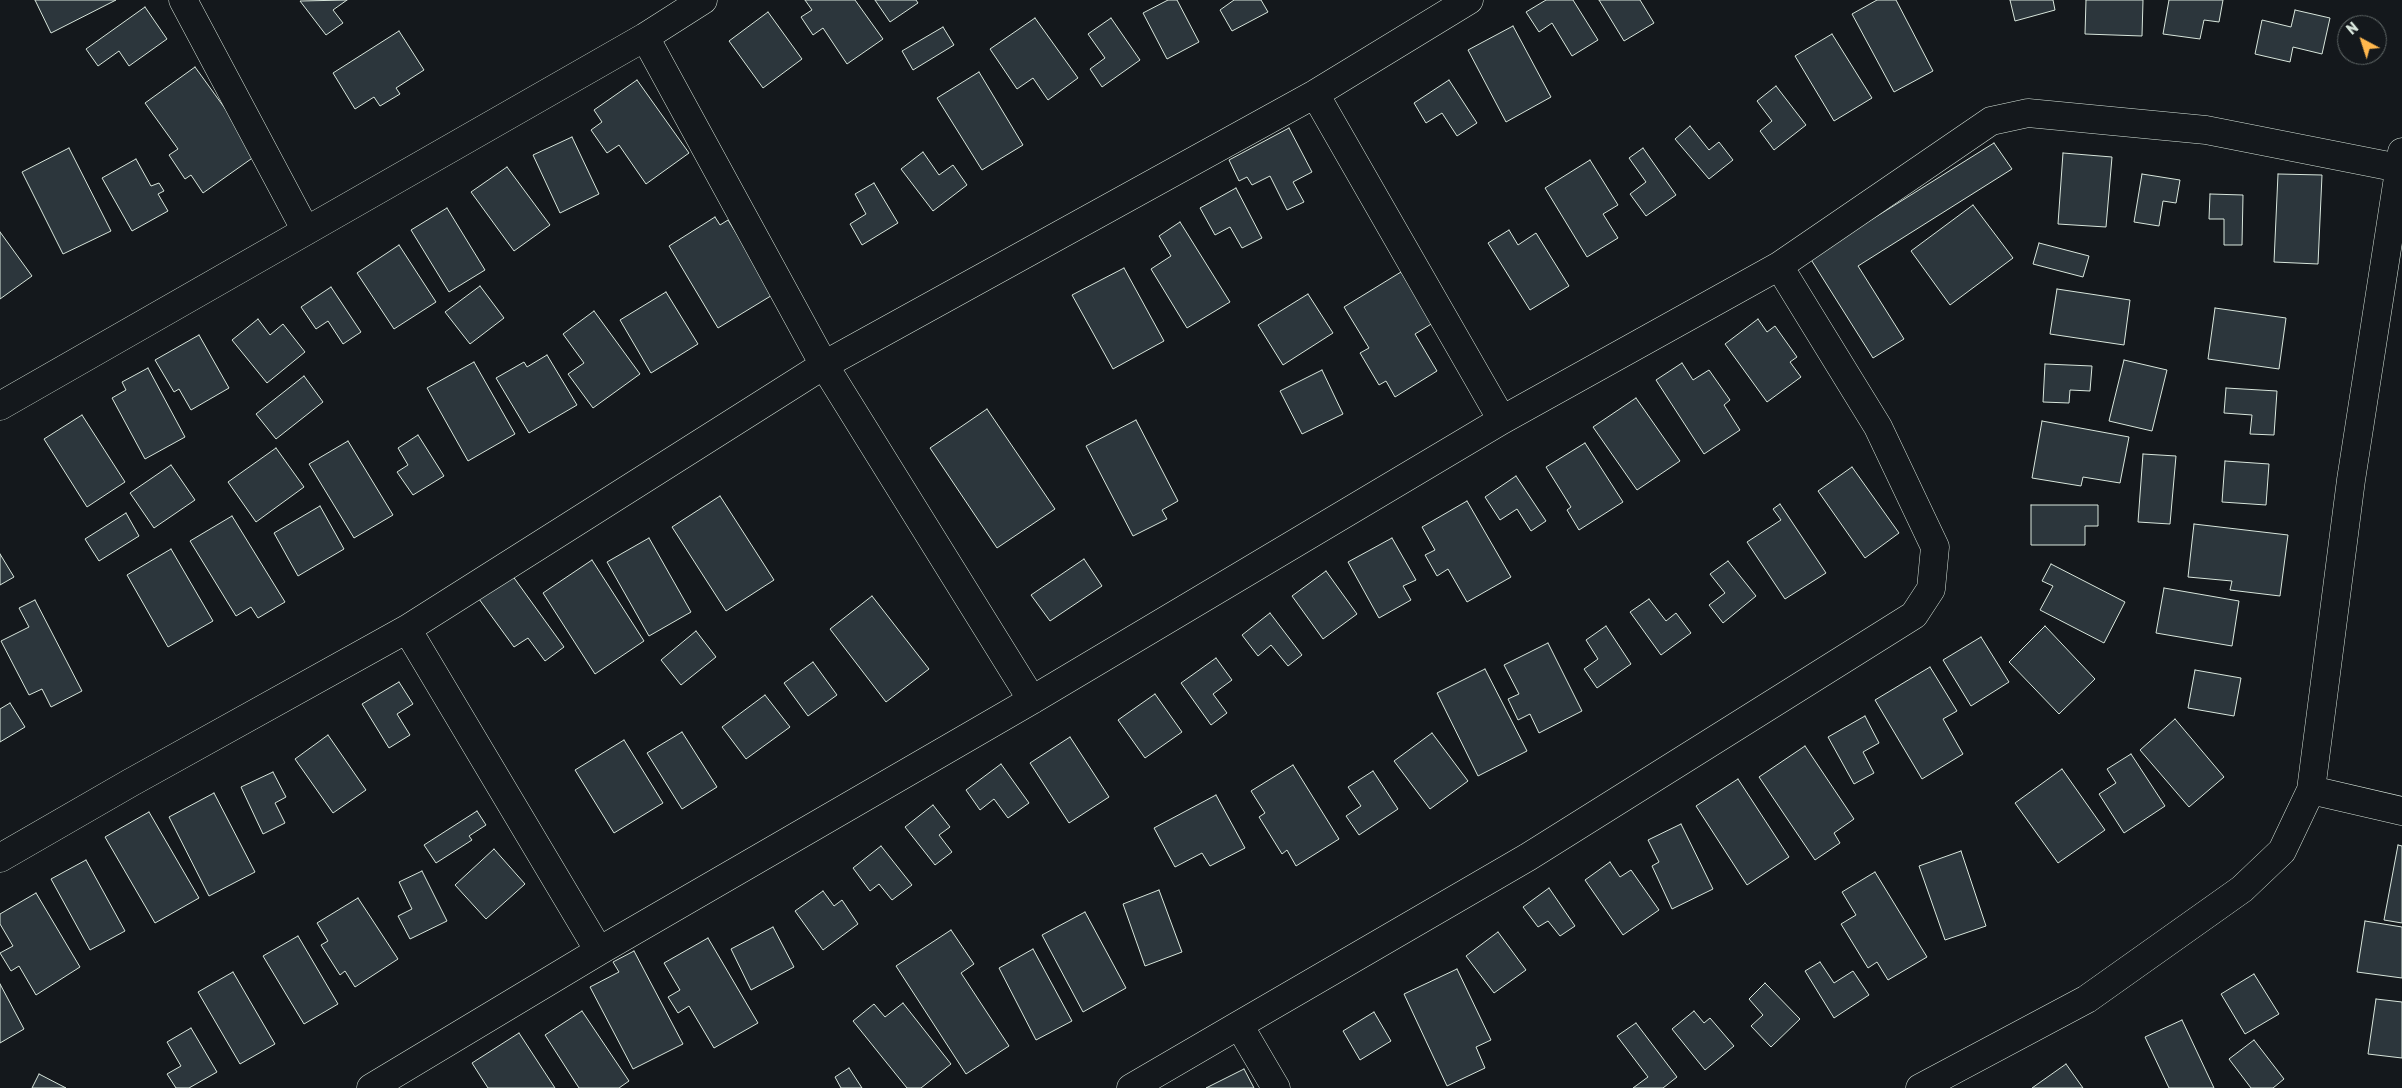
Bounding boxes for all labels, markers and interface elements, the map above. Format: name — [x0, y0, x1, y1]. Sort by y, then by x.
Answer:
north arrow — [2337, 15, 2387, 65]
text: N — [2343, 19, 2362, 39]

